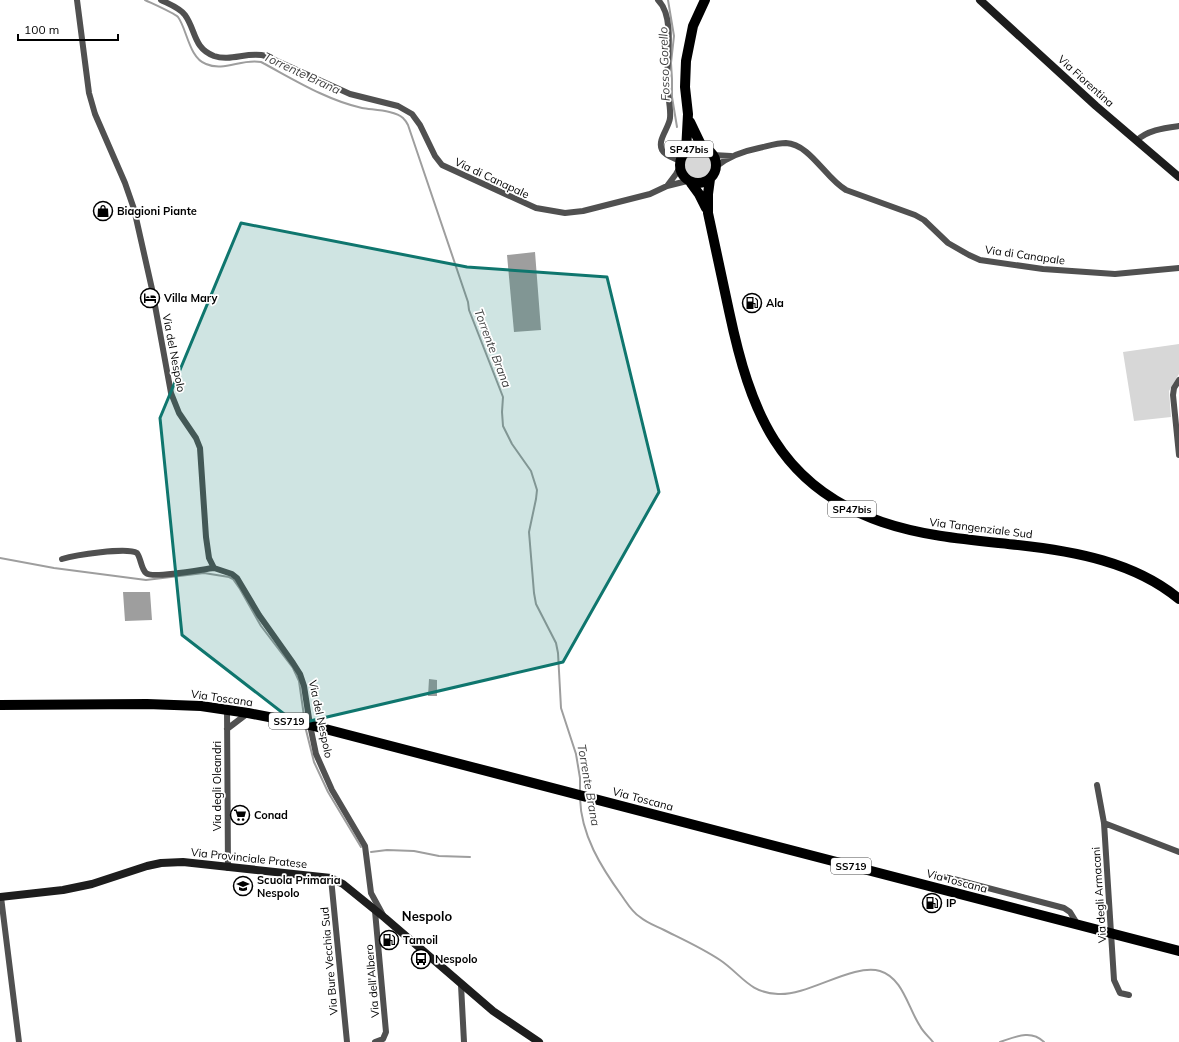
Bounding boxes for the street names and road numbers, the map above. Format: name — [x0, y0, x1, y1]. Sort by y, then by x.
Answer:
street label: Via Fiorentina — [1055, 52, 1117, 110]
road number: SP47bis — [665, 141, 713, 157]
street label: Via di Canapale — [452, 155, 532, 201]
street label: Via di Canapale — [984, 242, 1066, 268]
street label: Via del Nespolo — [160, 313, 188, 393]
road number: SP47bis — [828, 501, 876, 517]
street label: Via Tangenziale Sud — [929, 515, 1033, 541]
street label: Via del Nespolo — [306, 679, 336, 759]
street label: Via Toscana — [190, 687, 254, 709]
road number: SS719 — [269, 713, 309, 729]
street label: Via degli Oleandri — [210, 741, 224, 831]
street label: Via Toscana — [611, 784, 675, 814]
street label: Via Provinciale Pratese — [190, 845, 308, 871]
street label: Via degli Armacani — [1089, 846, 1109, 944]
road number: SS719 — [831, 858, 871, 874]
street label: Via Toscana — [925, 866, 989, 896]
street label: Via Bure Vecchia Sud — [317, 906, 341, 1016]
street label: Via dell'Albero — [362, 944, 382, 1018]

